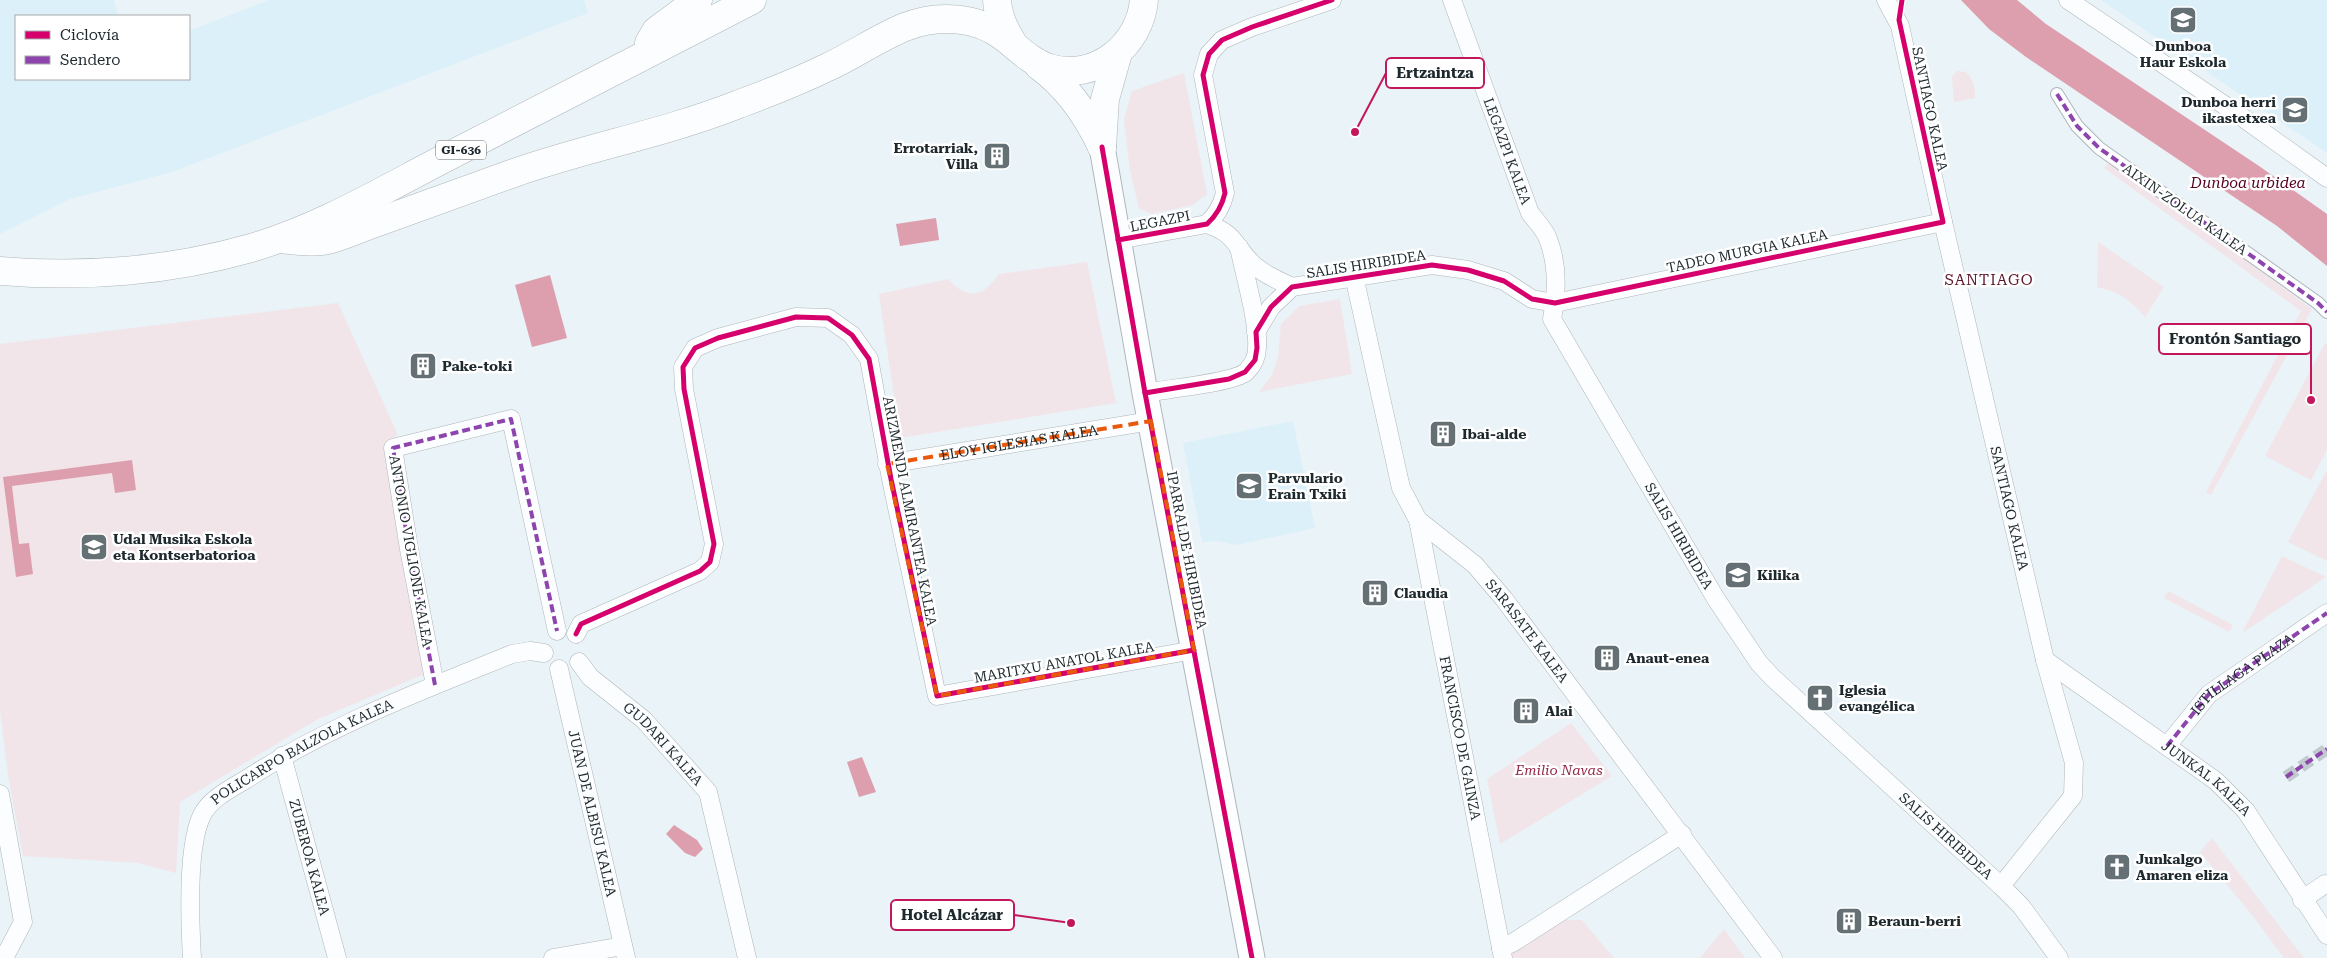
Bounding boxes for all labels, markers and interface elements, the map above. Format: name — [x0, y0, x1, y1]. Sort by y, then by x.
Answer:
school or university icon: Dunboa Haur Eskola — [2168, 5, 2198, 35]
legend — [15, 15, 190, 80]
text: Ciclovía — [60, 26, 119, 44]
place label: Dunboa Haur Eskola — [2140, 38, 2227, 70]
street label: SANTIAGO KALEA — [1909, 45, 1951, 173]
text: Sendero — [60, 51, 121, 69]
callout: Ertzaintza — [1386, 58, 1484, 88]
text: Ertzaintza — [1396, 64, 1474, 82]
place label: Dunboa herri ikastetxea — [2181, 94, 2277, 126]
school or university icon: Dunboa herri ikastetxea — [2280, 95, 2310, 125]
street label: LEGAZPI KALEA — [1481, 96, 1534, 207]
road number: GI-636 — [436, 140, 486, 160]
place label: Errotarriak, Villa — [894, 140, 979, 172]
building icon: Errotarriak, Villa — [982, 141, 1012, 171]
street label: AIXIN-ZOLUA KALEA — [2120, 160, 2250, 258]
water label: Dunboa urbidea — [2189, 174, 2306, 192]
street label: LEGAZPI — [1128, 207, 1192, 235]
street label: TADEO MURGIA KALEA — [1665, 226, 1829, 276]
street label: SALIS HIRIBIDEA — [1305, 247, 1427, 281]
district label: SANTIAGO — [1944, 271, 2034, 289]
callout: Frontón Santiago — [2159, 324, 2311, 354]
text: Frontón Santiago — [2169, 330, 2301, 348]
building icon: Pake-toki — [408, 351, 438, 381]
place label: Pake-toki — [442, 358, 513, 374]
street label: ARIZMENDI ALMIRANTEA KALEA — [880, 395, 940, 628]
building icon: Ibai-alde — [1428, 419, 1458, 449]
street label: ELOY IGLESIAS KALEA — [939, 422, 1099, 463]
place label: Ibai-alde — [1462, 426, 1526, 442]
street label: SANTIAGO KALEA — [1987, 444, 2032, 572]
street label: ANTONIO VIGLIONE KALEA — [386, 454, 436, 648]
street label: IPARRALDE HIRIBIDEA — [1164, 469, 1210, 631]
place label: Parvulario Erain Txiki — [1268, 470, 1347, 502]
school or university icon: Parvulario Erain Txiki — [1234, 471, 1264, 501]
street label: SALIS HIRIBIDEA — [1642, 480, 1717, 592]
place label: Udal Musika Eskola eta Kontserbatorioa — [113, 531, 256, 563]
school or university icon: Udal Musika Eskola eta Kontserbatorioa — [79, 532, 109, 562]
school or university icon: Kilika — [1723, 560, 1753, 590]
place label: Kilika — [1757, 567, 1800, 583]
street label: SARASATE KALEA — [1483, 576, 1572, 686]
building icon: Claudia — [1360, 578, 1390, 608]
place label: Claudia — [1394, 585, 1449, 601]
street label: ISTILLAGA PLAZA — [2187, 630, 2297, 718]
street label: MARITXU ANATOL KALEA — [973, 638, 1156, 686]
building icon: Anaut-enea — [1592, 643, 1622, 673]
place label: Anaut-enea — [1626, 650, 1710, 666]
street label: FRANCISCO DE GAINZA — [1437, 654, 1484, 822]
place label: Iglesia evangélica — [1839, 682, 1916, 714]
church icon: Iglesia evangélica — [1805, 683, 1835, 713]
street label: POLICARPO BALZOLA KALEA — [207, 696, 396, 808]
building icon: Alai — [1511, 696, 1541, 726]
street label: GUDARI KALEA — [620, 699, 706, 789]
place label: Alai — [1545, 703, 1573, 719]
street label: JUAN DE ALBISU KALEA — [565, 728, 620, 898]
street label: JUNKAL KALEA — [2158, 737, 2254, 819]
park label: Emilio Navas — [1514, 762, 1603, 778]
street label: SALIS HIRIBIDEA — [1896, 789, 1996, 883]
street label: ZUBEROA KALEA — [286, 797, 333, 917]
place label: Junkalgo Amaren eliza — [2136, 851, 2229, 883]
church icon: Junkalgo Amaren eliza — [2102, 852, 2132, 882]
callout: Hotel Alcázar — [891, 900, 1014, 930]
text: Hotel Alcázar — [901, 906, 1003, 924]
building icon: Beraun-berri — [1834, 906, 1864, 936]
place label: Beraun-berri — [1868, 913, 1961, 929]

